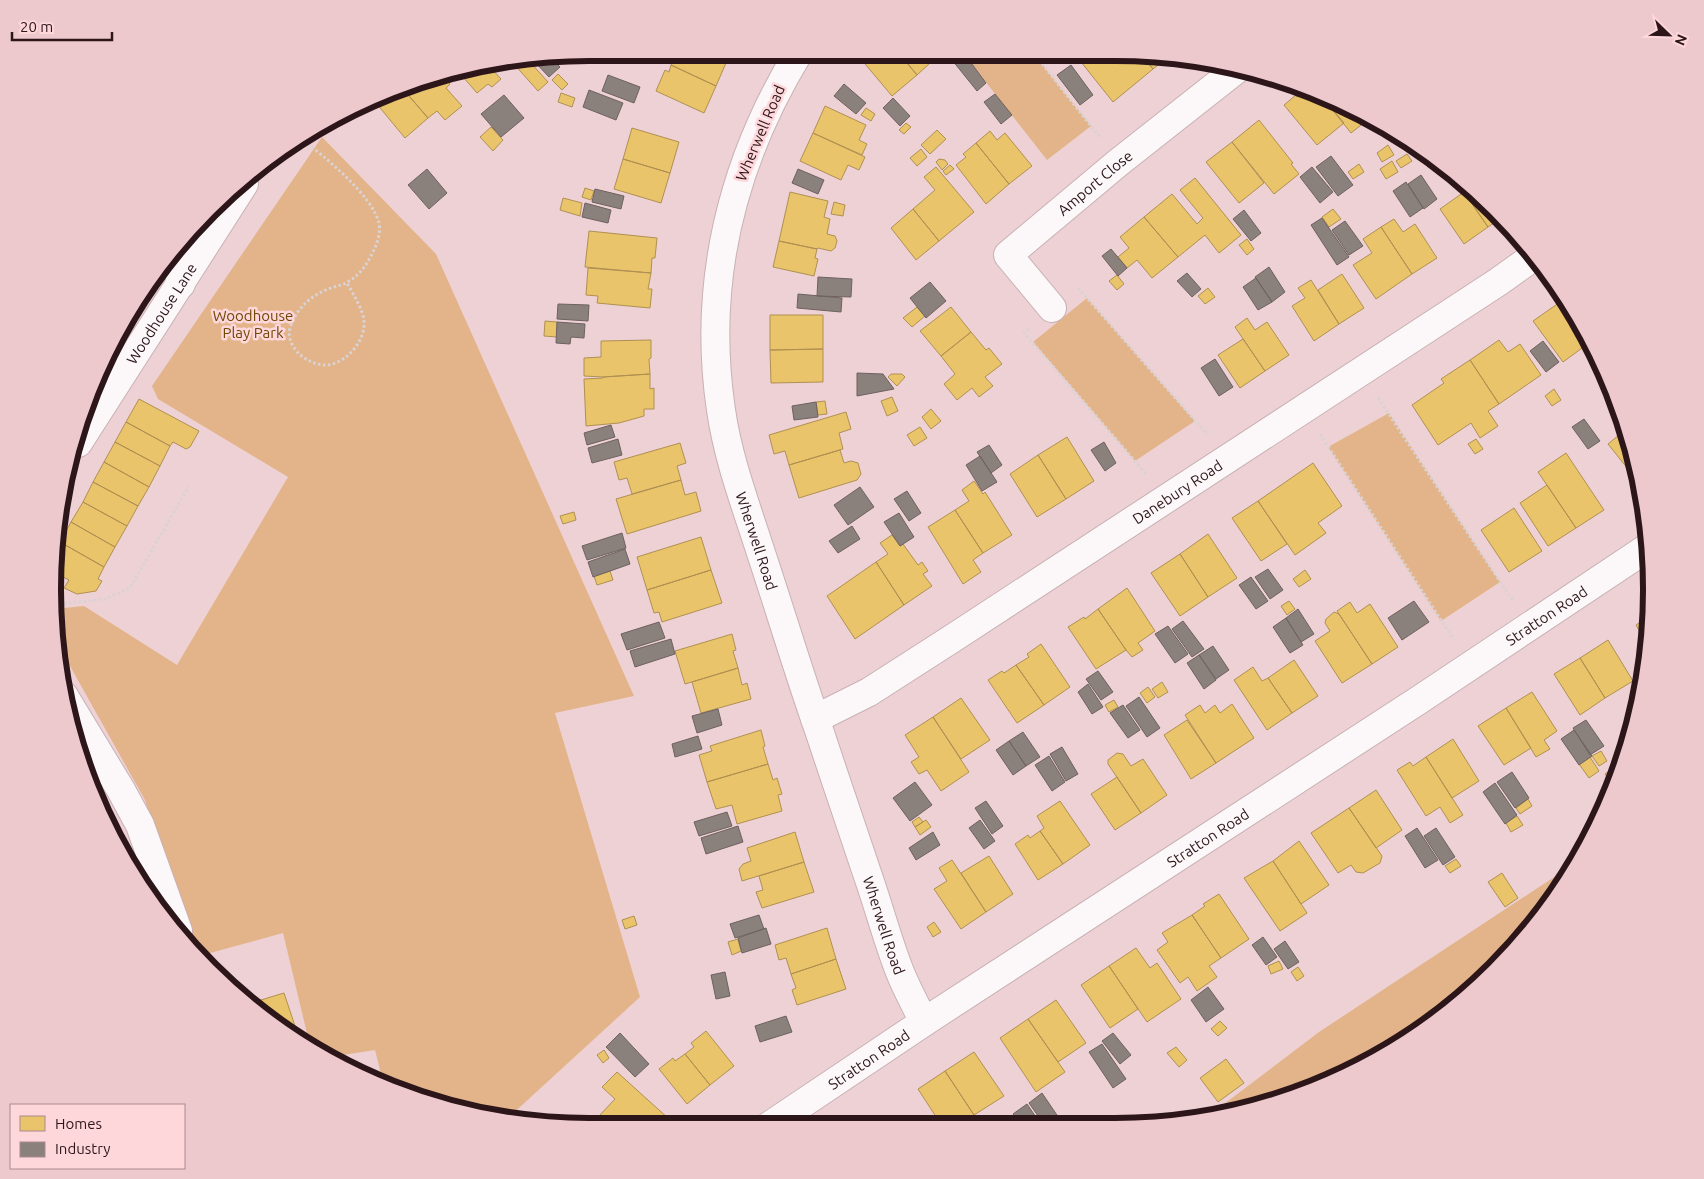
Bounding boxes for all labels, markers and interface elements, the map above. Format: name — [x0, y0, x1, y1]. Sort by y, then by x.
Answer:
scale bar — [12, 10, 112, 42]
north arrow — [1644, 10, 1694, 60]
text: 20 m — [20, 18, 53, 35]
text: N — [1672, 32, 1690, 48]
street label: Wherwell Road — [732, 83, 788, 183]
street label: Amport Close — [1054, 146, 1136, 218]
street label: Woodhouse Lane — [123, 260, 200, 367]
park label: Woodhouse Play Park — [213, 307, 293, 341]
street label: Danebury Road — [1129, 456, 1225, 527]
street label: Wherwell Road — [733, 490, 781, 592]
street label: Stratton Road — [1502, 582, 1590, 648]
street label: Stratton Road — [1163, 805, 1252, 870]
street label: Wherwell Road — [860, 874, 909, 977]
street label: Stratton Road — [825, 1026, 913, 1092]
legend — [10, 1104, 185, 1169]
text: Homes — [55, 1115, 102, 1132]
text: Industry — [55, 1140, 110, 1157]

